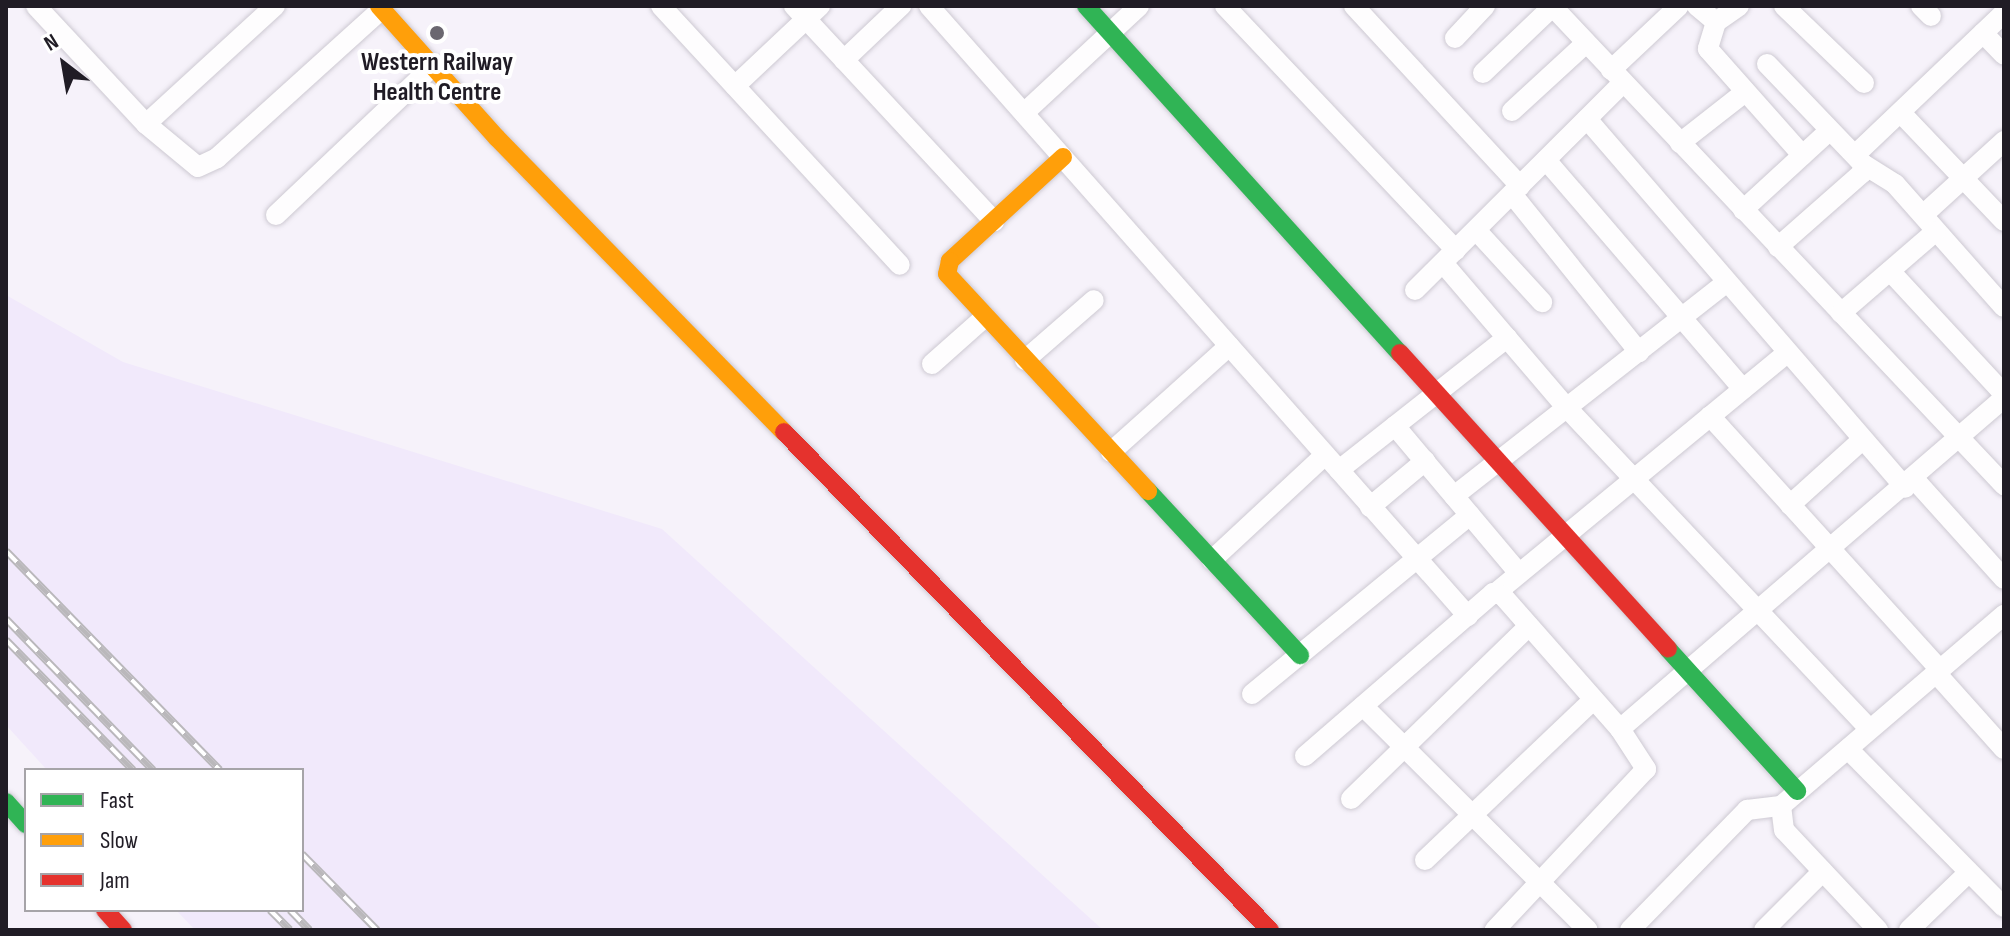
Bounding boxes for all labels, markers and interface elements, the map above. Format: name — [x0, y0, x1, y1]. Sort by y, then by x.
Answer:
marker: Western Railway Health Centre — [426, 22, 448, 44]
north arrow — [24, 24, 104, 104]
text: N — [39, 28, 63, 58]
place label: Western Railway Health Centre — [361, 47, 513, 108]
legend — [24, 768, 304, 912]
text: Fast — [100, 786, 134, 815]
text: Slow — [100, 826, 138, 855]
text: Jam — [100, 866, 130, 895]

